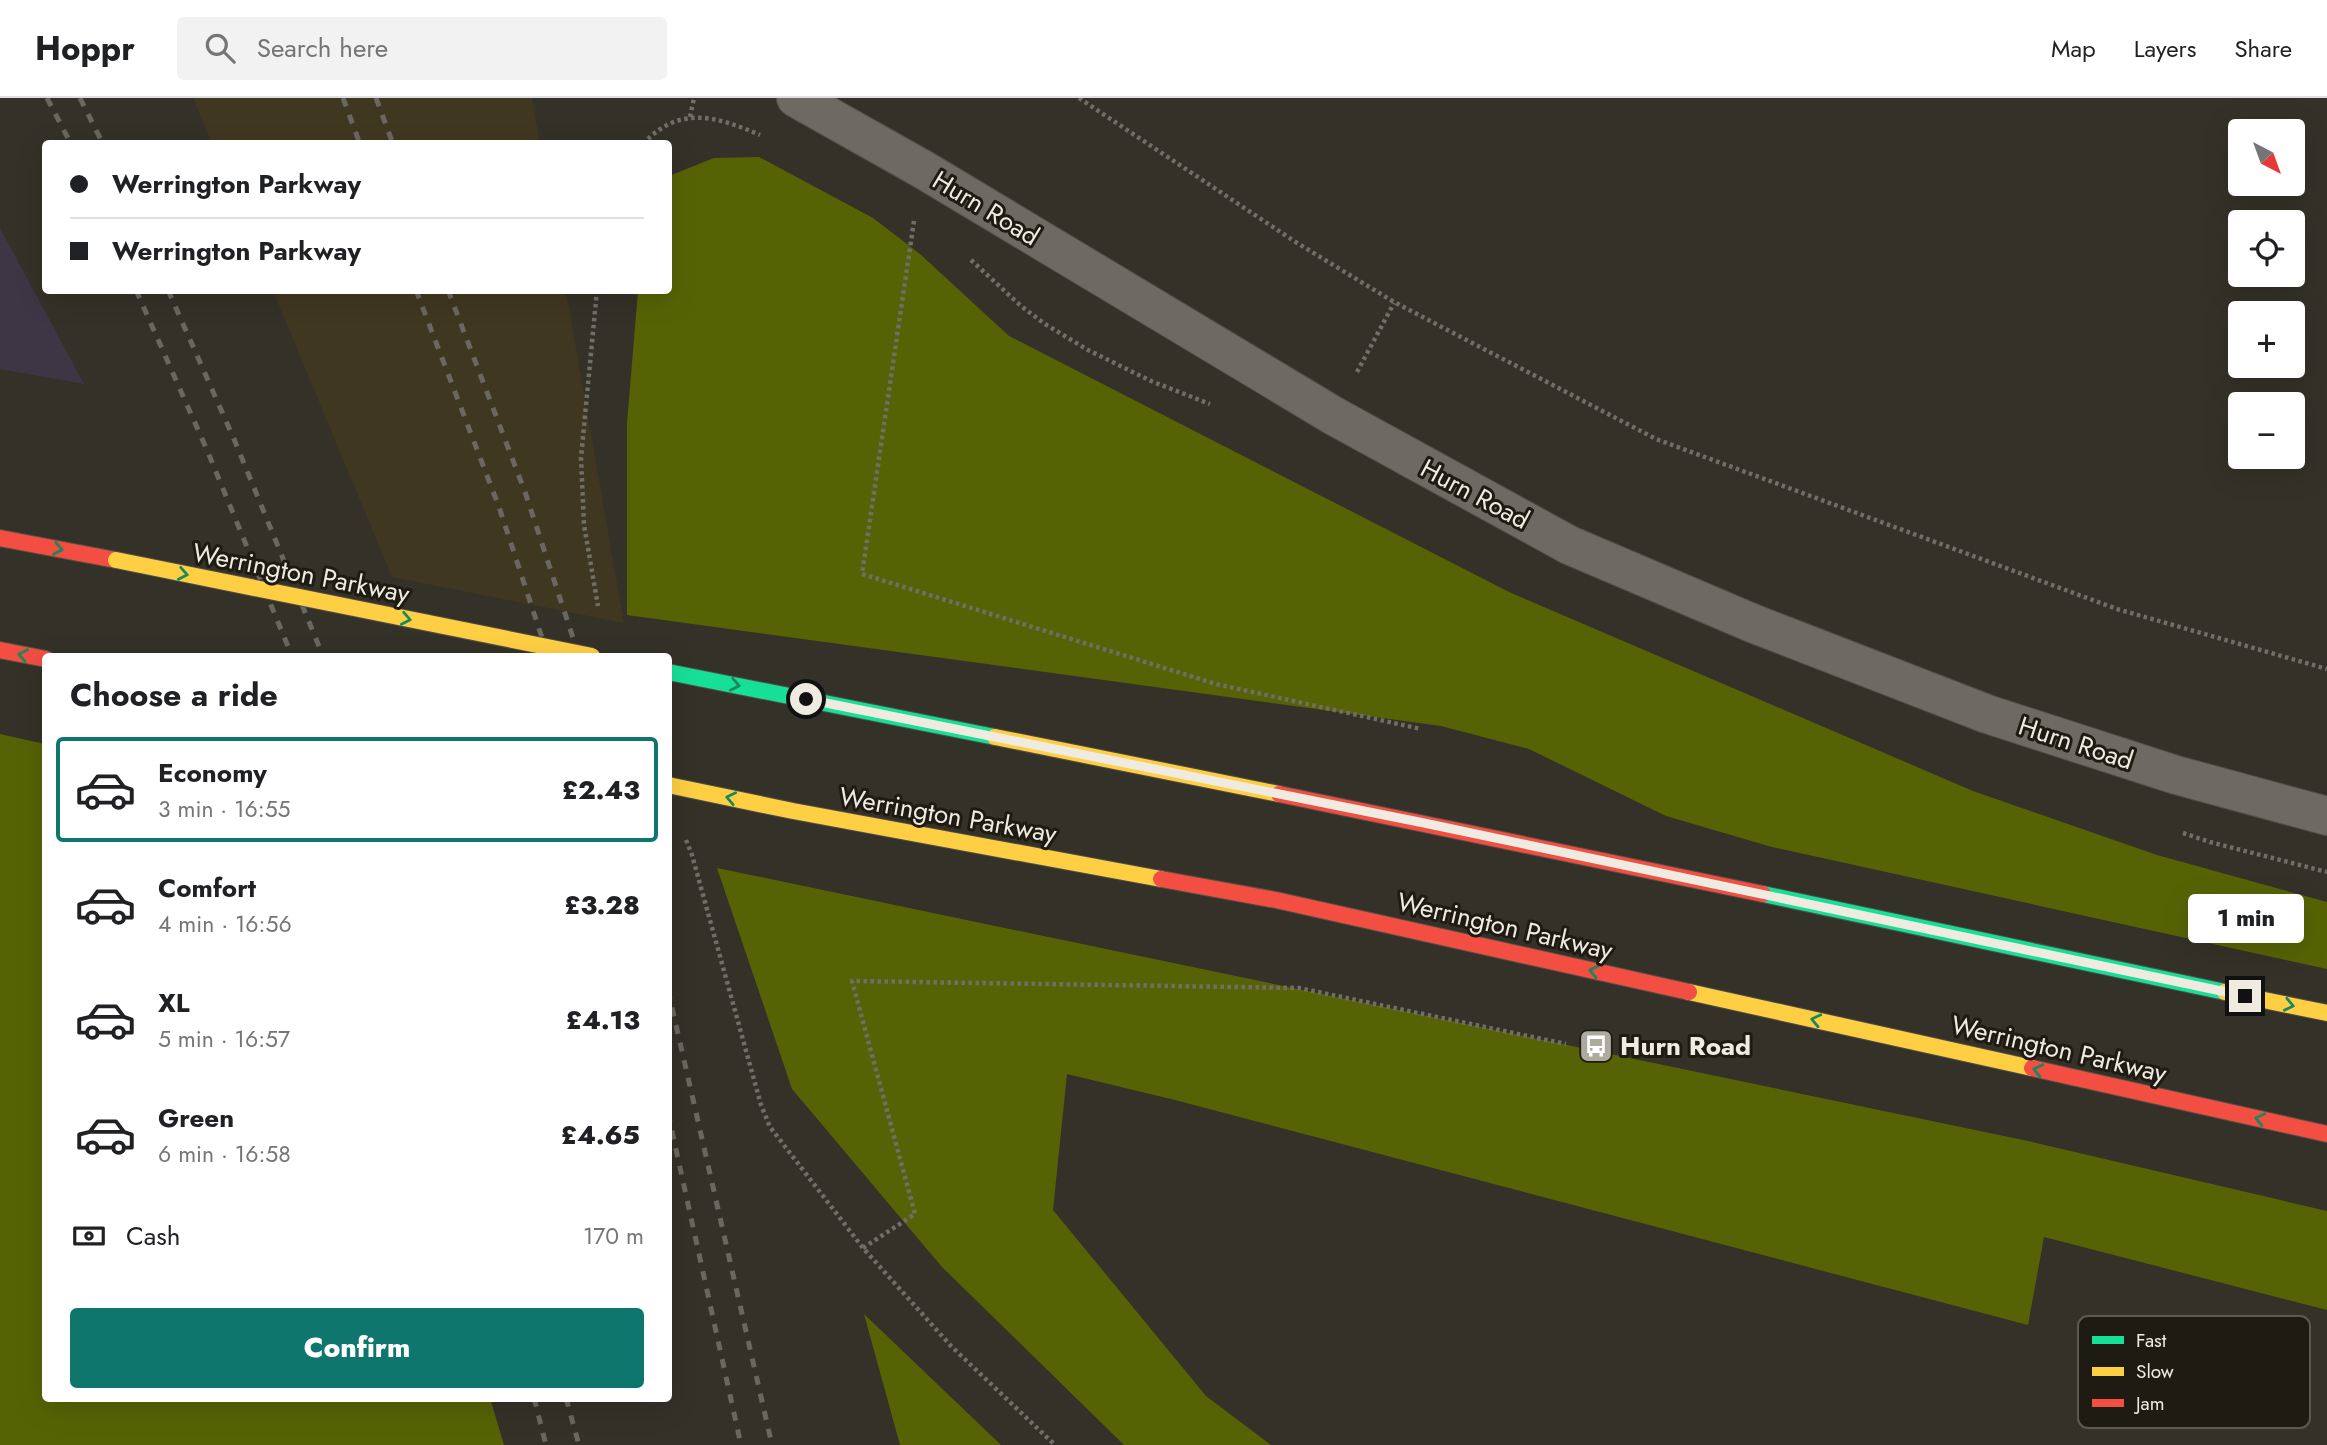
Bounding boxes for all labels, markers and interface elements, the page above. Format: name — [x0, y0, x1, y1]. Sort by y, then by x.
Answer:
search box — [177, 17, 667, 80]
text: Hoppr — [35, 25, 135, 72]
icon: search — [201, 29, 239, 67]
text: Search here — [257, 29, 388, 67]
text: Map — [2051, 31, 2096, 66]
text: Layers — [2134, 31, 2196, 66]
text: Share — [2234, 31, 2292, 66]
north arrow — [2228, 119, 2305, 196]
map controls — [2228, 119, 2305, 469]
street label: Hurn Road — [925, 161, 1047, 255]
text: Werrington Parkway — [112, 165, 361, 203]
button: locate — [2228, 210, 2305, 287]
text: Werrington Parkway — [112, 232, 361, 270]
button: + — [2228, 301, 2305, 378]
button: − — [2228, 392, 2305, 469]
street label: Hurn Road — [1414, 449, 1536, 539]
street label: Werrington Parkway — [189, 533, 413, 613]
one-way arrow — [52, 541, 64, 556]
one-way arrow — [177, 565, 189, 580]
one-way arrow — [400, 610, 412, 625]
one-way arrow — [17, 648, 29, 663]
text: Choose a ride — [70, 672, 278, 718]
one-way arrow — [729, 677, 741, 692]
route start — [790, 683, 822, 715]
street label: Hurn Road — [2014, 707, 2138, 779]
text: Economy — [158, 754, 267, 792]
icon: car — [74, 758, 137, 821]
text: £2.43 — [562, 771, 640, 809]
street label: Werrington Parkway — [836, 777, 1060, 853]
text: 3 min · 16:55 — [158, 792, 291, 826]
one-way arrow — [725, 792, 737, 807]
text: Comfort — [158, 869, 256, 907]
icon: car — [74, 873, 137, 936]
street label: Werrington Parkway — [1393, 883, 1617, 969]
text: £3.28 — [564, 886, 640, 924]
callout: 1 min — [2187, 894, 2303, 944]
text: 1 min — [2217, 901, 2275, 935]
text: 4 min · 16:56 — [158, 907, 292, 941]
one-way arrow — [1588, 965, 1600, 979]
route end — [2229, 980, 2261, 1012]
text: XL — [158, 984, 190, 1022]
icon: car — [74, 988, 137, 1051]
one-way arrow — [2283, 996, 2295, 1011]
text: £4.13 — [566, 1001, 640, 1039]
street label: Werrington Parkway — [1947, 1006, 2171, 1092]
one-way arrow — [1810, 1014, 1822, 1029]
text: 5 min · 16:57 — [158, 1022, 290, 1056]
bus stop icon: Hurn Road — [1577, 1027, 1615, 1065]
place label: Hurn Road — [1620, 1027, 1751, 1065]
one-way arrow — [2032, 1063, 2044, 1078]
text: Green — [158, 1099, 234, 1137]
icon: car — [74, 1103, 137, 1166]
one-way arrow — [2254, 1113, 2266, 1127]
text: £4.65 — [561, 1116, 640, 1154]
text: 6 min · 16:58 — [158, 1137, 291, 1171]
icon: cash — [70, 1217, 108, 1255]
text: Cash — [126, 1217, 180, 1255]
text: 170 m — [583, 1219, 644, 1253]
button: Confirm — [70, 1308, 644, 1388]
legend — [2078, 1316, 2310, 1428]
text: Fast — [2136, 1327, 2167, 1354]
text: Slow — [2136, 1358, 2174, 1385]
text: Jam — [2133, 1390, 2165, 1417]

